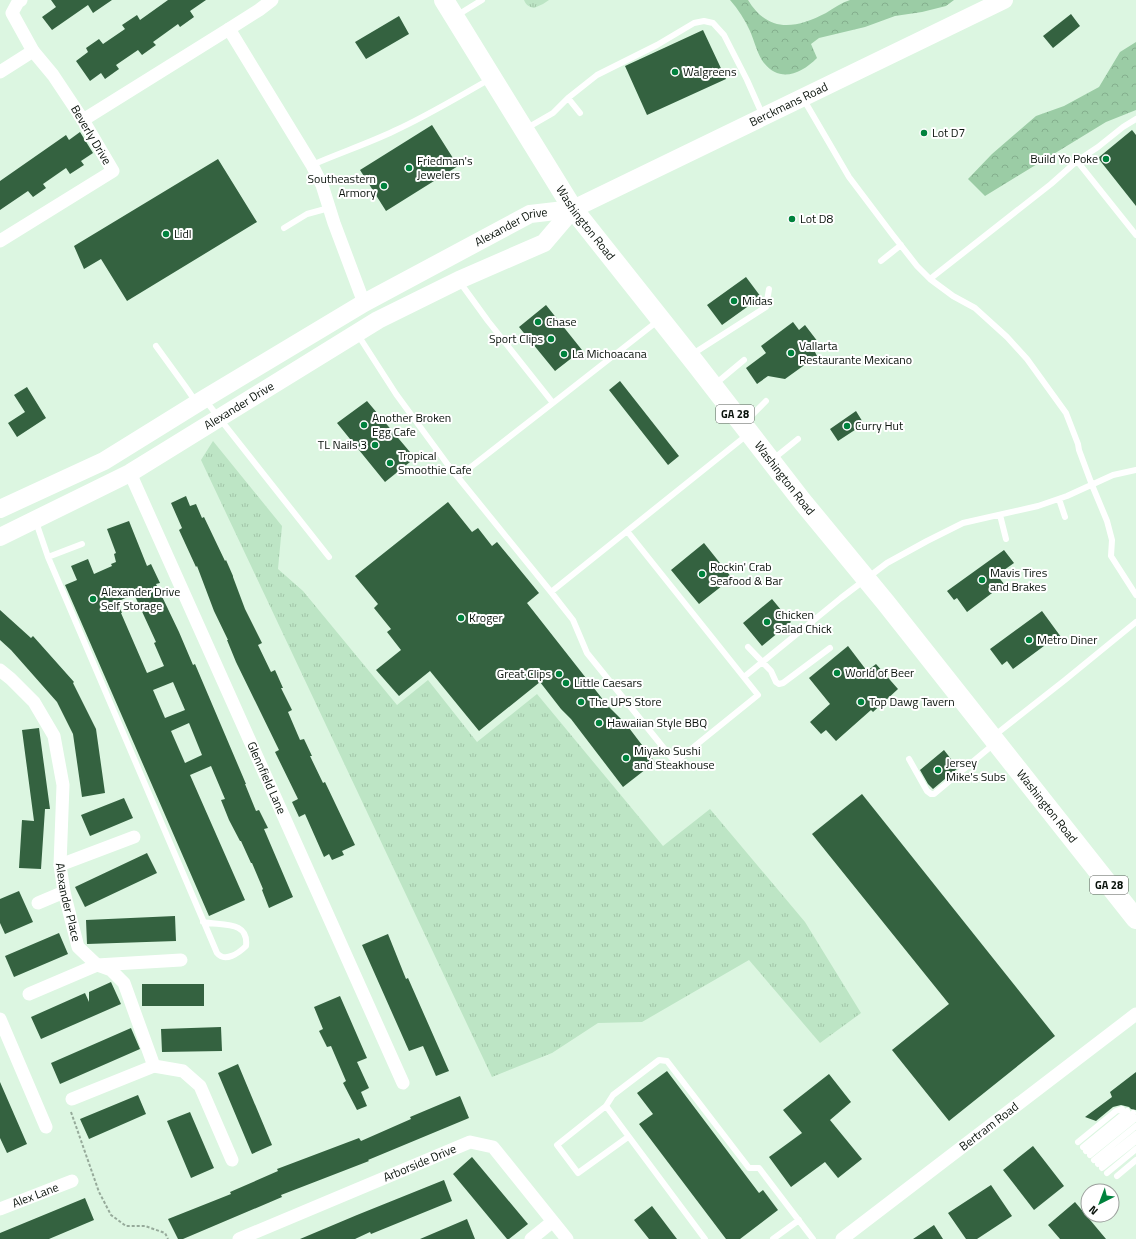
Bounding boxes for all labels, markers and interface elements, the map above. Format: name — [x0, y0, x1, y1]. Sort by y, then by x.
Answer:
place label: Walgreens — [683, 62, 737, 81]
marker: Walgreens — [670, 67, 680, 77]
street label: Berckmans Road — [746, 77, 831, 131]
street label: Beverly Drive — [66, 101, 117, 168]
place label: Lot D7 — [932, 123, 965, 142]
marker: Lot D7 — [919, 128, 929, 138]
place label: Build Yo Poke — [1030, 149, 1098, 168]
place label: Friedman's Jewelers — [417, 151, 473, 184]
marker: Build Yo Poke — [1101, 154, 1111, 164]
marker: Friedman's Jewelers — [404, 163, 414, 173]
place label: Southeastern Armory — [308, 169, 376, 202]
marker: Southeastern Armory — [379, 181, 389, 191]
street label: Washington Road — [552, 181, 620, 264]
street label: Alexander Drive — [471, 202, 548, 251]
place label: Lot D8 — [800, 209, 834, 228]
marker: Lot D8 — [787, 214, 797, 224]
place label: Lidl — [174, 224, 192, 243]
marker: Lidl — [161, 229, 171, 239]
place label: Midas — [742, 291, 773, 310]
marker: Midas — [729, 296, 739, 306]
place label: Chase — [546, 312, 577, 331]
marker: Chase — [533, 317, 543, 327]
place label: Sport Clips — [489, 329, 543, 348]
marker: Sport Clips — [546, 334, 556, 344]
place label: Vallarta Restaurante Mexicano — [799, 336, 912, 369]
place label: La Michoacana — [572, 344, 647, 363]
marker: Vallarta Restaurante Mexicano — [786, 348, 796, 358]
marker: La Michoacana — [559, 349, 569, 359]
street label: Alexander Drive — [200, 376, 277, 434]
road number: GA 28 — [716, 405, 754, 423]
place label: Another Broken Egg Cafe — [372, 408, 451, 441]
place label: Curry Hut — [855, 416, 904, 435]
marker: Another Broken Egg Cafe — [359, 420, 369, 430]
marker: Curry Hut — [842, 421, 852, 431]
place label: TL Nails 3 — [318, 435, 367, 454]
street label: Washington Road — [750, 437, 820, 519]
marker: TL Nails 3 — [370, 440, 380, 450]
place label: Tropical Smoothie Cafe — [398, 446, 472, 479]
marker: Tropical Smoothie Cafe — [385, 458, 395, 468]
place label: Rockin' Crab Seafood & Bar — [710, 557, 783, 590]
place label: Mavis Tires and Brakes — [990, 563, 1048, 596]
marker: Rockin' Crab Seafood & Bar — [697, 569, 707, 579]
marker: Mavis Tires and Brakes — [977, 575, 987, 585]
place label: Alexander Drive Self Storage — [101, 582, 180, 615]
marker: Alexander Drive Self Storage — [88, 594, 98, 604]
place label: Chicken Salad Chick — [775, 605, 832, 638]
place label: Kroger — [469, 608, 503, 627]
marker: Kroger — [456, 613, 466, 623]
marker: Chicken Salad Chick — [762, 617, 772, 627]
place label: Metro Diner — [1037, 630, 1097, 649]
marker: Metro Diner — [1024, 635, 1034, 645]
place label: World of Beer — [845, 663, 914, 682]
place label: Great Clips — [497, 664, 551, 683]
marker: World of Beer — [832, 668, 842, 678]
marker: Great Clips — [554, 669, 564, 679]
place label: Little Caesars — [574, 673, 643, 692]
marker: Little Caesars — [561, 678, 571, 688]
place label: The UPS Store — [589, 692, 661, 711]
place label: Top Dawg Tavern — [869, 692, 955, 711]
marker: The UPS Store — [576, 697, 586, 707]
marker: Top Dawg Tavern — [856, 697, 866, 707]
place label: Hawaiian Style BBQ — [607, 713, 707, 732]
marker: Hawaiian Style BBQ — [594, 718, 604, 728]
street label: Glennfield Lane — [242, 738, 291, 817]
place label: Miyako Sushi and Steakhouse — [634, 741, 715, 774]
marker: Miyako Sushi and Steakhouse — [621, 753, 631, 763]
place label: Jersey Mike's Subs — [946, 753, 1006, 786]
marker: Jersey Mike's Subs — [933, 765, 943, 775]
street label: Washington Road — [1012, 765, 1082, 847]
street label: Alexander Place — [51, 861, 86, 943]
road number: GA 28 — [1090, 876, 1128, 894]
street label: Bertram Road — [955, 1097, 1022, 1155]
street label: Arborside Drive — [380, 1139, 459, 1186]
street label: Alex Lane — [9, 1177, 61, 1212]
north arrow — [1080, 1183, 1120, 1223]
text: N — [1085, 1202, 1101, 1219]

